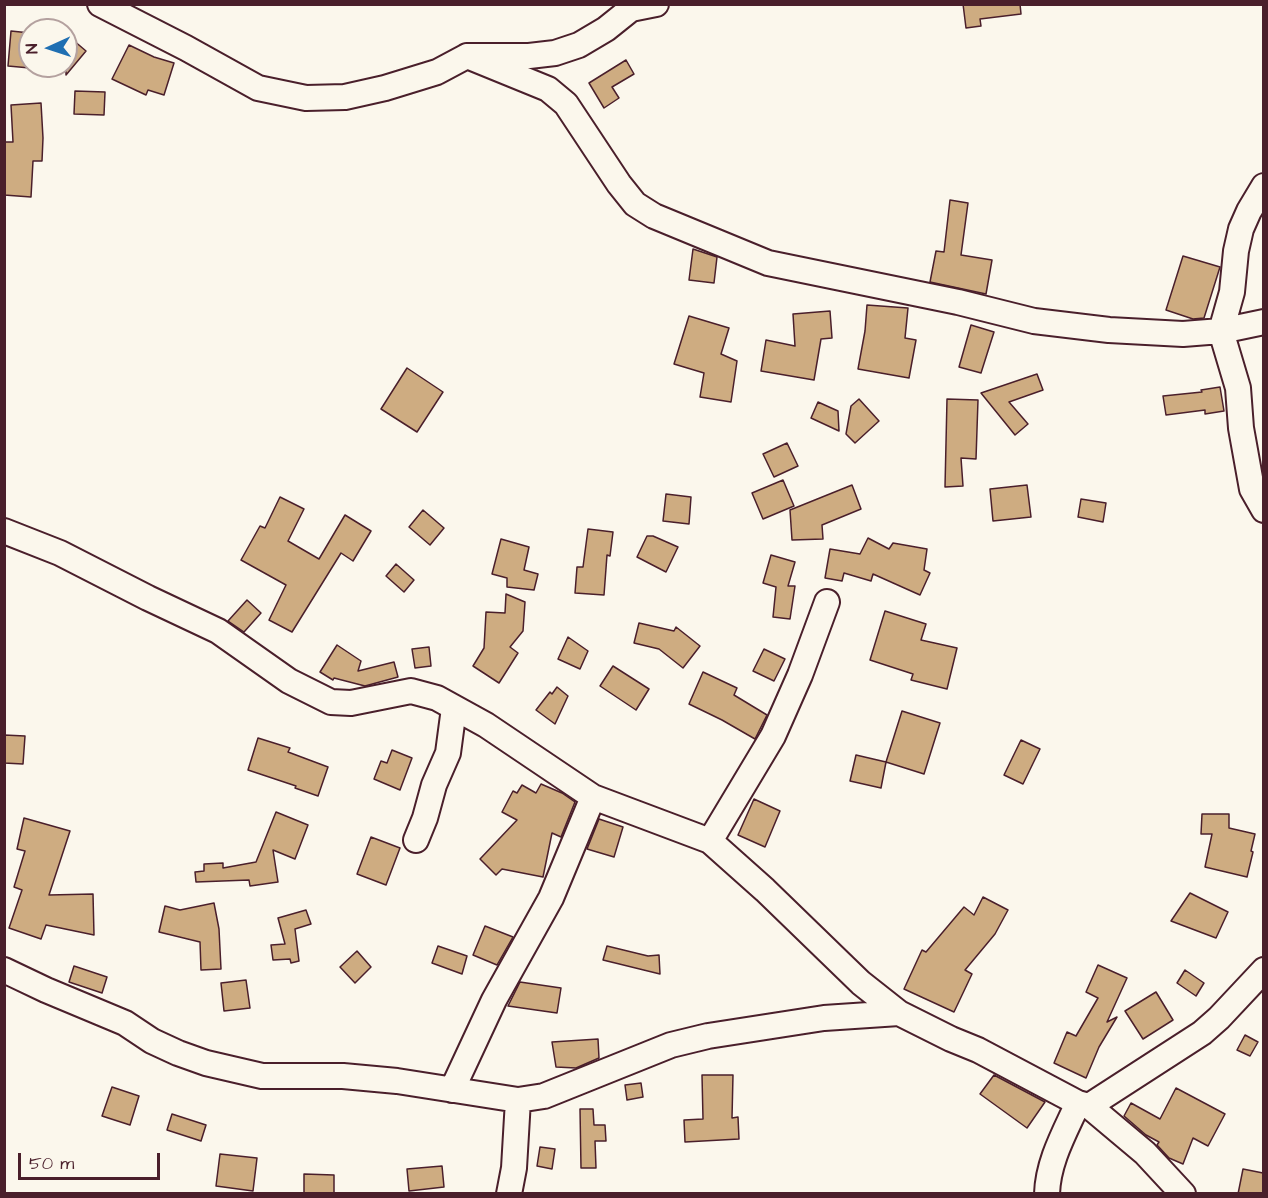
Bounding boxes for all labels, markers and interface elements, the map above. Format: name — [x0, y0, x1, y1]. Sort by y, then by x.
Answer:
north arrow — [18, 18, 78, 78]
text: N — [21, 43, 43, 54]
scale bar — [21, 1141, 164, 1179]
text: 50 m — [29, 1151, 74, 1176]

